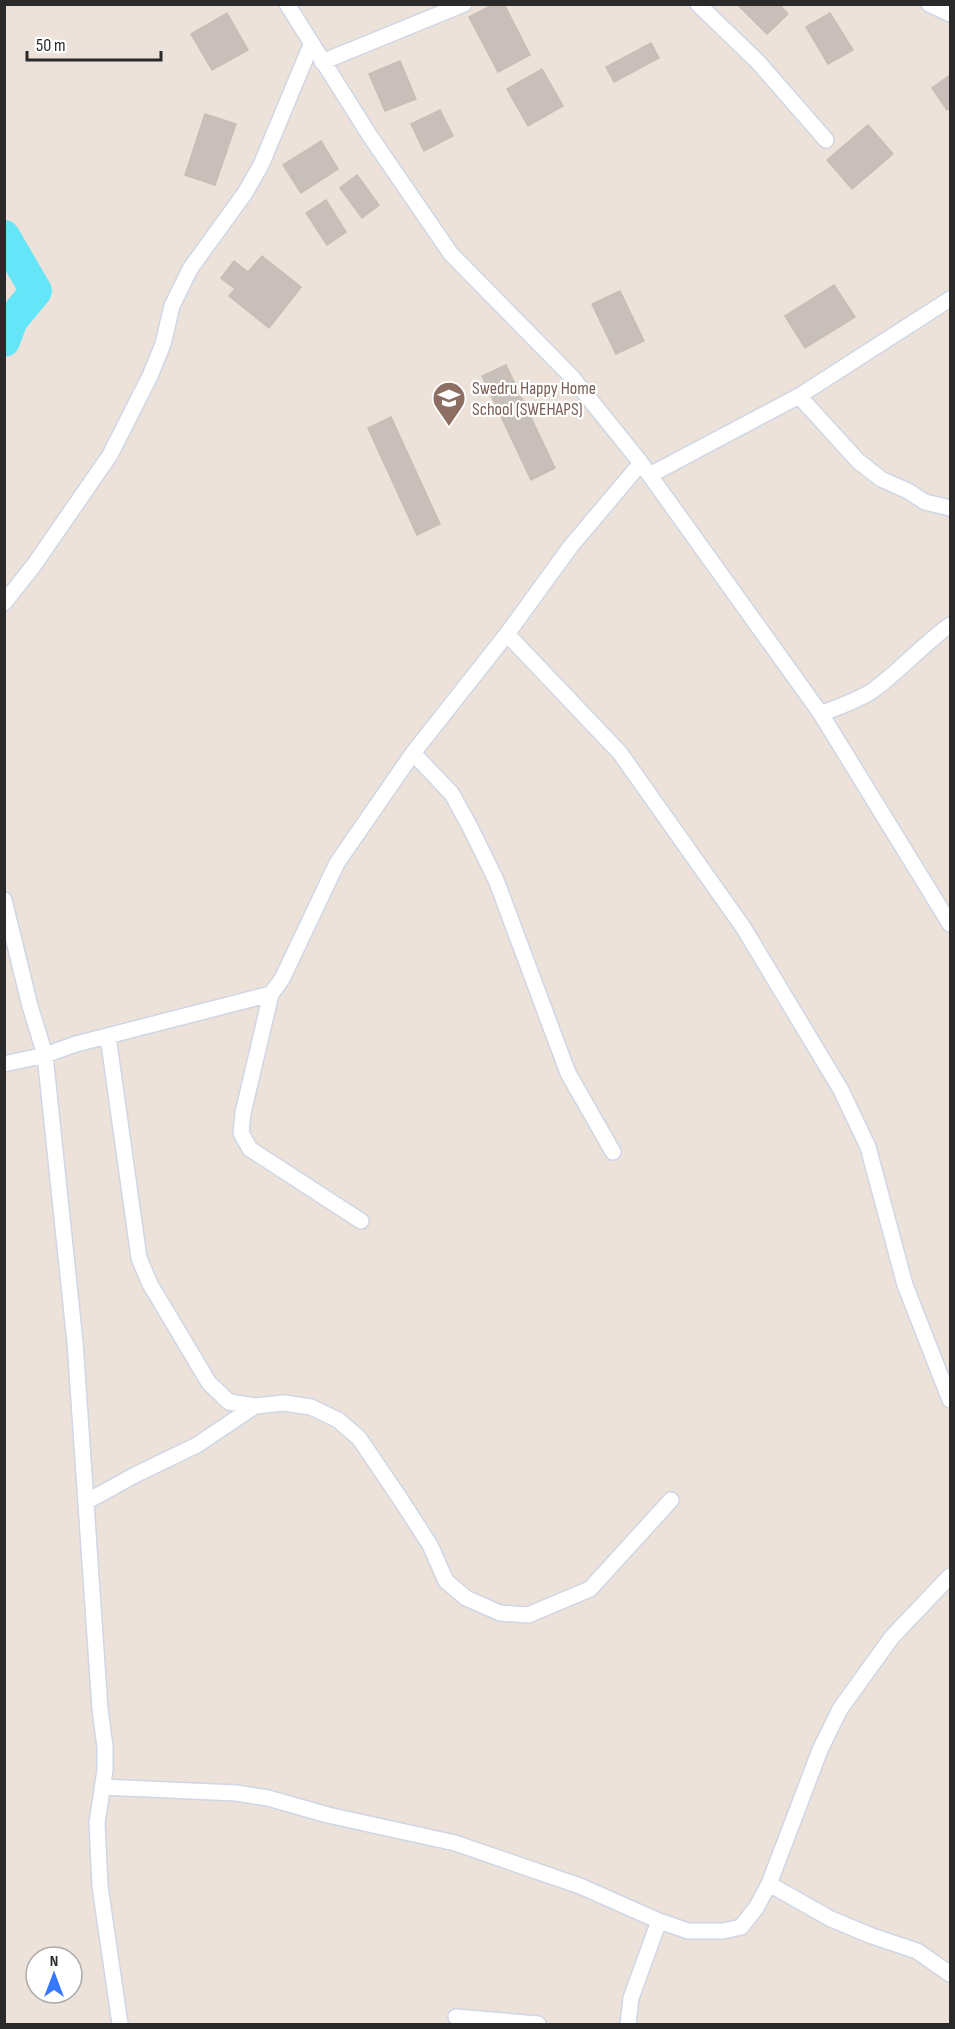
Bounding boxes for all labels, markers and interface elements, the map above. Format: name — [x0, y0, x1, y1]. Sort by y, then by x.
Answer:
scale bar — [27, 24, 160, 62]
text: 50 m — [36, 35, 66, 56]
place label: Swedru Happy Home School (SWEHAPS) — [472, 378, 596, 420]
school or university icon: Swedru Happy Home School (SWEHAPS) — [431, 380, 467, 427]
north arrow — [24, 1945, 84, 2005]
text: N — [50, 1952, 58, 1971]

